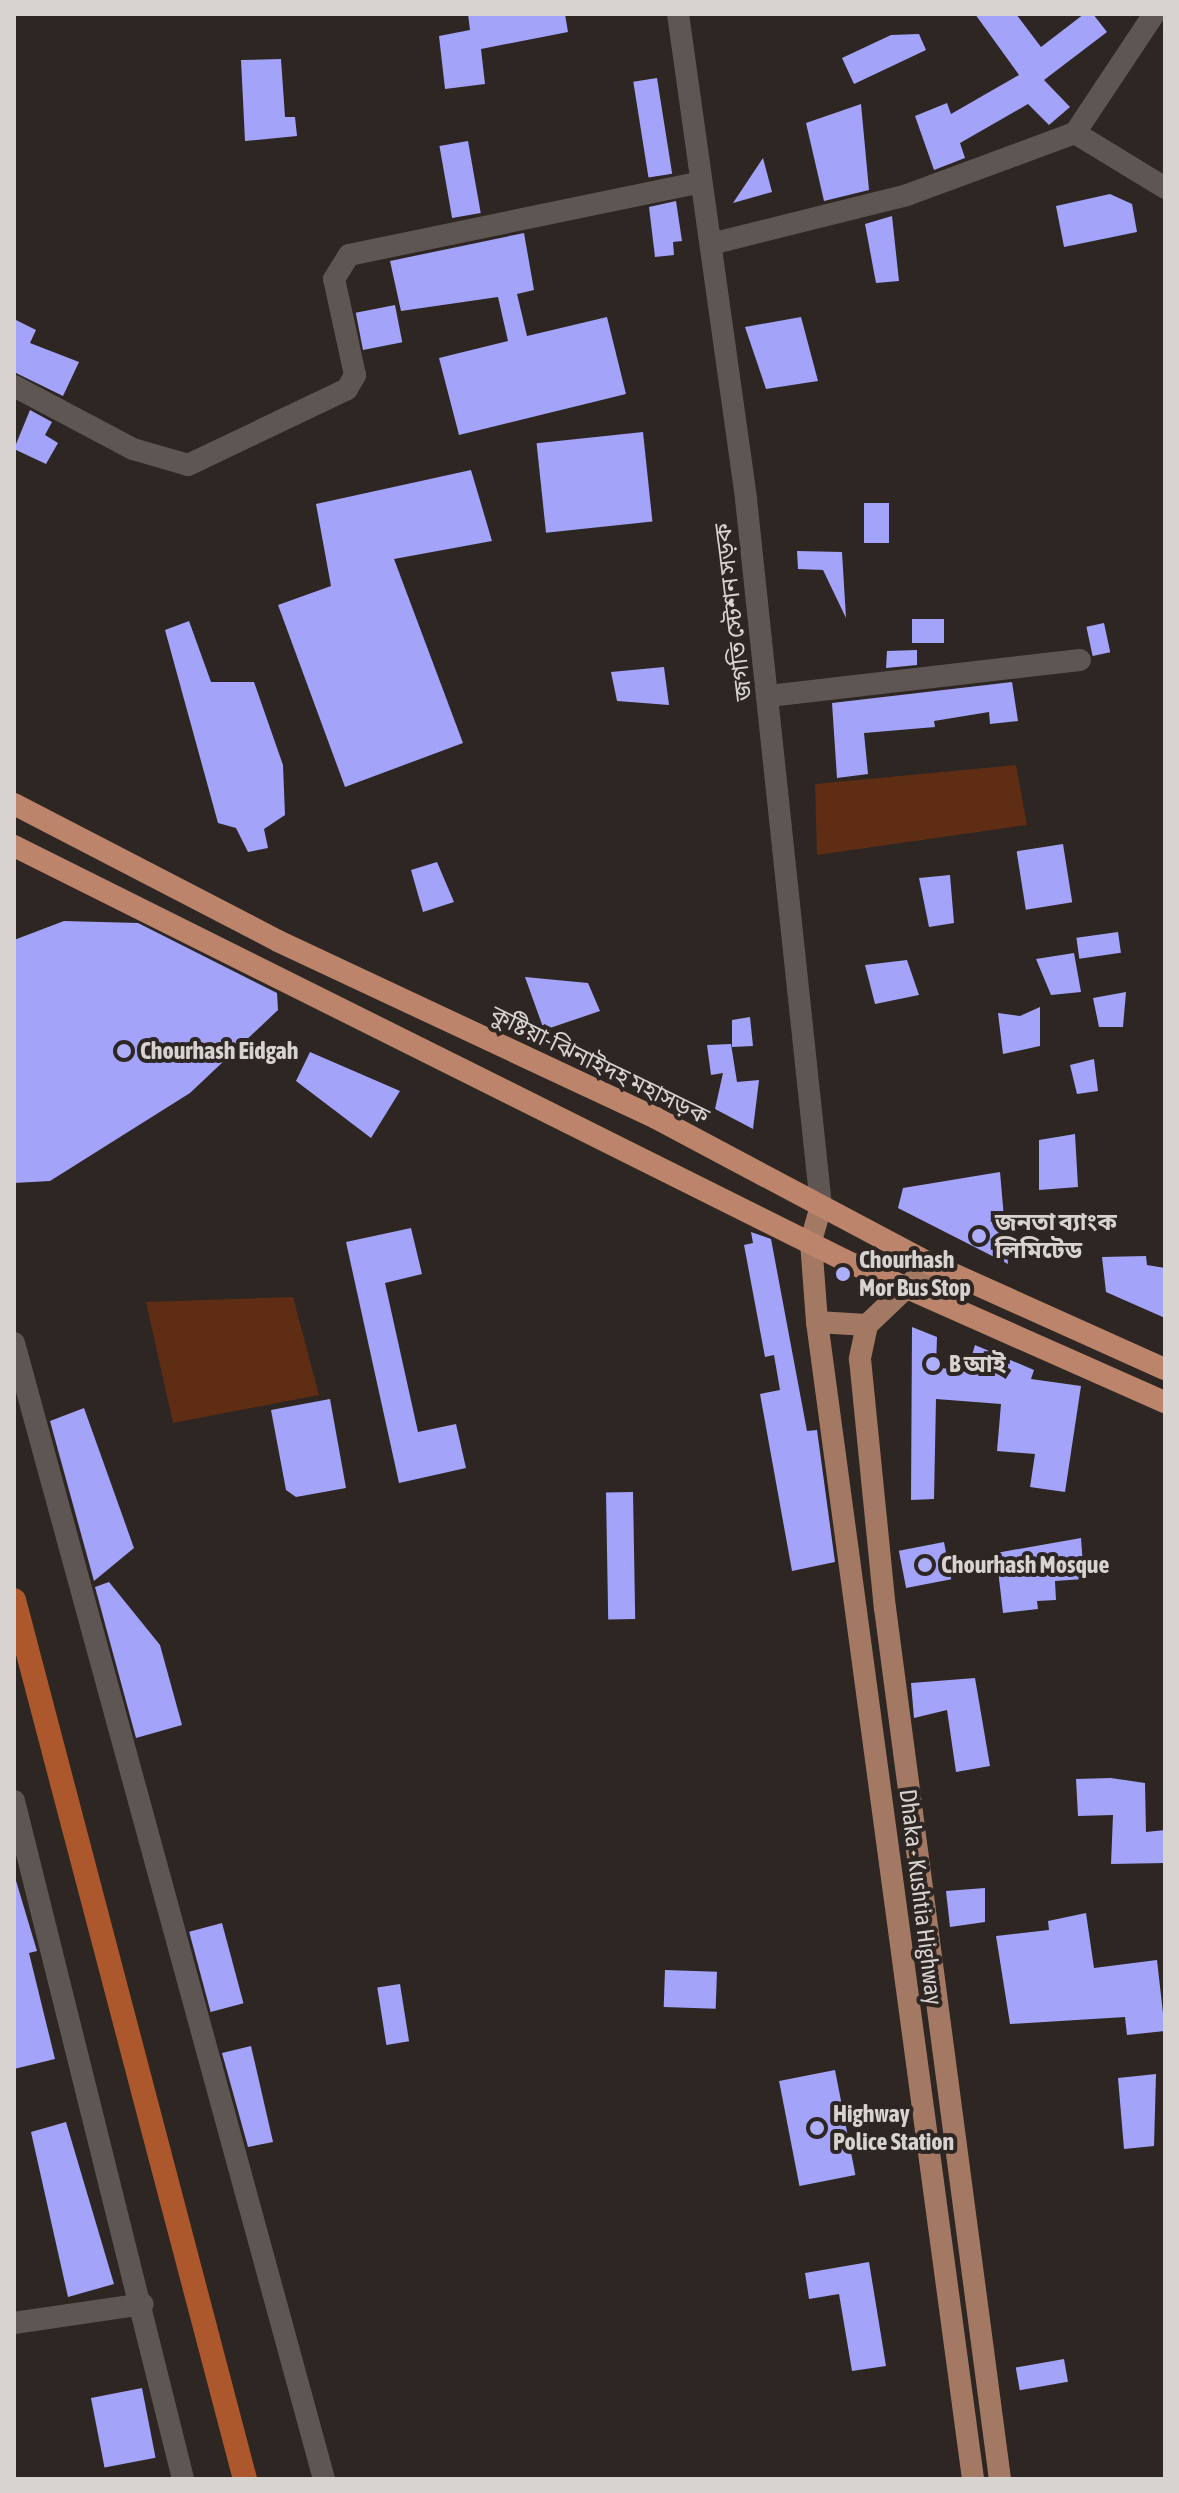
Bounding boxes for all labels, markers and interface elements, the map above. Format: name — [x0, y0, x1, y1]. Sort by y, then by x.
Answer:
street label: জগতি স্টেশন সড়ক — [708, 522, 758, 702]
street label: কুষ্টিয়া-ঝিনাইদহ মহাসড়ক — [486, 1000, 714, 1130]
place label: Chourhash Eidgah — [140, 1037, 298, 1065]
marker: Chourhash Eidgah — [115, 1042, 133, 1060]
place label: জনতা ব্যাংক লিমিটেড — [995, 1208, 1117, 1264]
marker: জনতা ব্যাংক লিমিটেড — [970, 1227, 988, 1245]
place label: Chourhash Mor Bus Stop — [859, 1246, 971, 1302]
marker: Chourhash Mor Bus Stop — [834, 1265, 852, 1283]
place label: B আই — [949, 1350, 1006, 1378]
marker: B আই — [924, 1355, 942, 1373]
place label: Chourhash Mosque — [941, 1551, 1109, 1579]
marker: Chourhash Mosque — [916, 1556, 934, 1574]
street label: Dhaka - Kushtia Highway — [893, 1787, 949, 2007]
place label: Highway Police Station — [833, 2100, 954, 2156]
marker: Highway Police Station — [808, 2119, 826, 2137]

